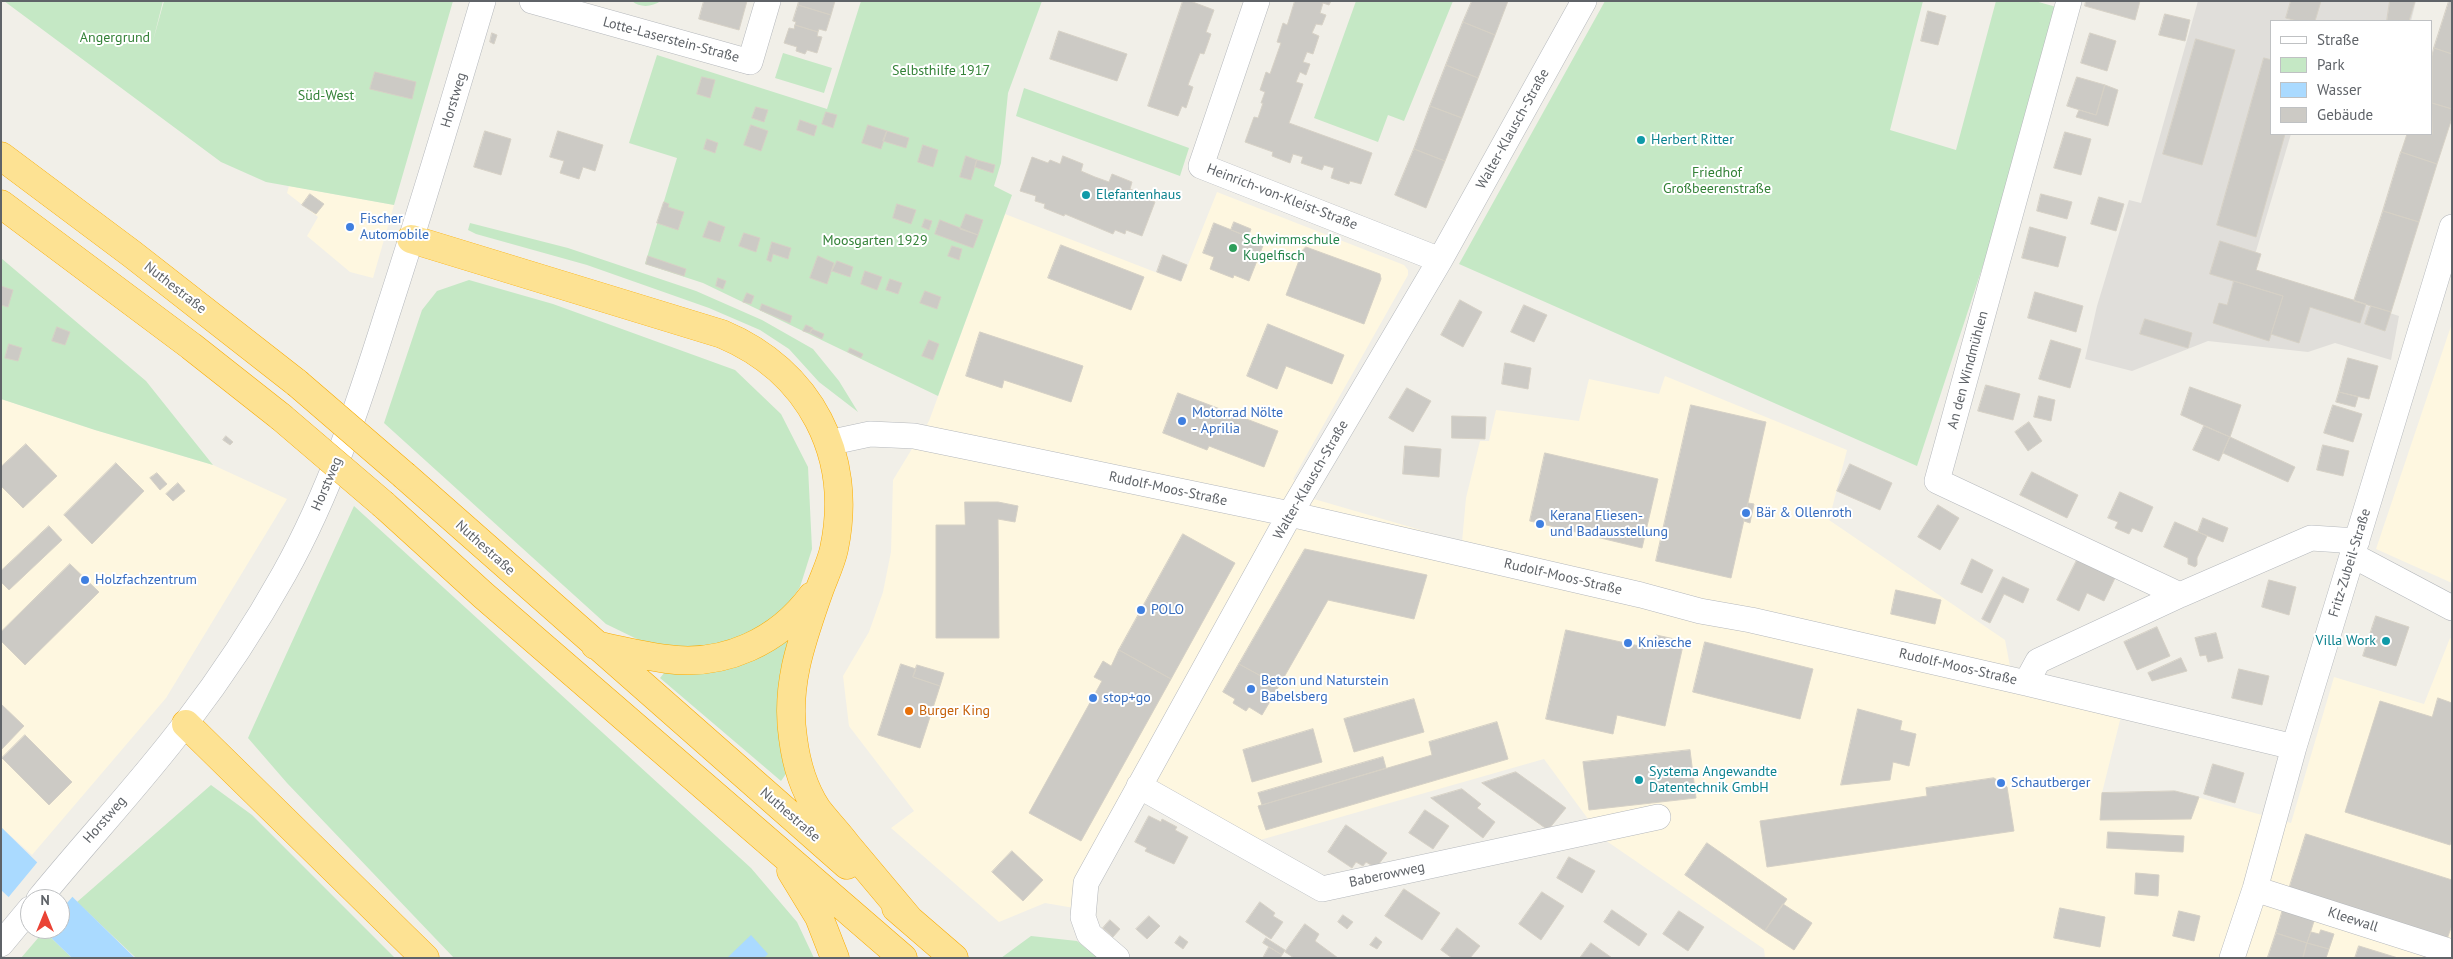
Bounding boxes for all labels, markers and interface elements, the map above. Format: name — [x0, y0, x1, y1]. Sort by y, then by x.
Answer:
street label: Lotte-Laserstein-Straße — [601, 14, 741, 66]
legend — [2270, 20, 2433, 135]
park label: Angergrund — [80, 30, 150, 46]
text: Straße — [2317, 30, 2359, 49]
text: Park — [2317, 55, 2345, 74]
park label: Selbsthilfe 1917 — [892, 63, 990, 79]
street label: Walter-Klausch-Straße — [1473, 66, 1553, 192]
street label: Horstweg — [438, 70, 470, 130]
text: Wasser — [2317, 80, 2362, 99]
park label: Süd-West — [298, 88, 354, 104]
text: Gebäude — [2317, 105, 2373, 124]
place label: Herbert Ritter — [1651, 132, 1734, 148]
marker: Herbert Ritter — [1635, 134, 1647, 146]
street label: Heinrich-von-Kleist-Straße — [1204, 160, 1360, 234]
park label: Friedhof Großbeerenstraße — [1663, 165, 1771, 198]
place label: Elefantenhaus — [1096, 187, 1181, 203]
marker: Elefantenhaus — [1080, 189, 1092, 201]
place label: Fischer Automobile — [360, 211, 429, 243]
marker: Fischer Automobile — [344, 221, 356, 233]
place label: Schwimmschule Kugelfisch — [1243, 232, 1340, 264]
park label: Moosgarten 1929 — [822, 233, 928, 249]
marker: Schwimmschule Kugelfisch — [1227, 242, 1239, 254]
street label: Nuthestraße — [141, 259, 209, 317]
street label: An den Windmühlen — [1944, 309, 1992, 431]
place label: Motorrad Nölte - Aprilia — [1192, 405, 1283, 438]
marker: Motorrad Nölte - Aprilia — [1176, 415, 1188, 427]
street label: Walter-Klausch-Straße — [1270, 417, 1352, 543]
street label: Horstweg — [308, 455, 346, 513]
street label: Rudolf-Moos-Straße — [1107, 468, 1229, 510]
place label: Bär & Ollenroth — [1756, 505, 1852, 521]
marker: Bär & Ollenroth — [1740, 507, 1752, 519]
street label: Fritz-Zubeil-Straße — [2325, 507, 2375, 619]
place label: Kerana Fliesen- und Badausstellung — [1550, 508, 1668, 540]
street label: Nuthestraße — [452, 517, 518, 579]
marker: Kerana Fliesen- und Badausstellung — [1534, 518, 1546, 530]
street label: Rudolf-Moos-Straße — [1502, 555, 1624, 599]
place label: Holzfachzentrum — [95, 572, 197, 588]
marker: Holzfachzentrum — [79, 574, 91, 586]
place label: POLO — [1151, 602, 1184, 618]
marker: POLO — [1135, 604, 1147, 616]
place label: Villa Work — [2315, 633, 2376, 649]
place label: Kniesche — [1638, 635, 1692, 651]
marker: Villa Work — [2380, 635, 2392, 647]
marker: Kniesche — [1622, 637, 1634, 649]
street label: Rudolf-Moos-Straße — [1897, 645, 2019, 689]
place label: Beton und Naturstein Babelsberg — [1261, 673, 1389, 706]
marker: Beton und Naturstein Babelsberg — [1245, 683, 1257, 695]
place label: stop+go — [1103, 690, 1151, 706]
marker: stop+go — [1087, 692, 1099, 704]
place label: Burger King — [919, 703, 990, 719]
marker: Burger King — [903, 705, 915, 717]
place label: Systema Angewandte Datentechnik GmbH — [1649, 764, 1777, 796]
marker: Systema Angewandte Datentechnik GmbH — [1633, 774, 1645, 786]
place label: Schautberger — [2011, 775, 2090, 791]
marker: Schautberger — [1995, 777, 2007, 789]
street label: Nuthestraße — [756, 784, 824, 846]
street label: Horstweg — [80, 793, 130, 847]
street label: Baberowweg — [1348, 859, 1426, 891]
north arrow — [20, 889, 70, 939]
text: N — [40, 891, 50, 909]
street label: Kleewall — [2326, 904, 2380, 936]

